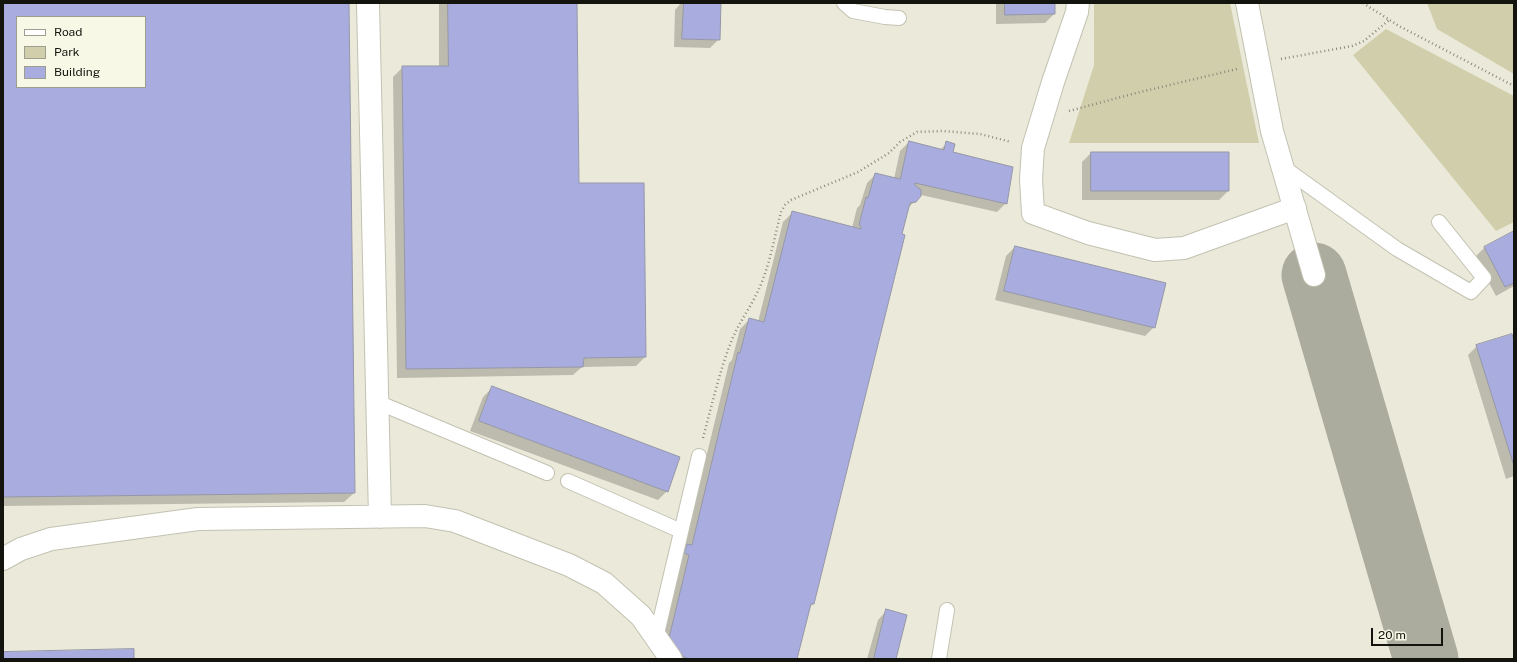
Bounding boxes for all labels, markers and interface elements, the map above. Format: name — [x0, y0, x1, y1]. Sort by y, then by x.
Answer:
legend — [16, 16, 146, 88]
text: Road — [54, 25, 82, 39]
text: Park — [54, 45, 80, 59]
text: Building — [54, 65, 100, 79]
scale bar — [1373, 620, 1445, 646]
text: 20 m — [1378, 628, 1406, 642]

